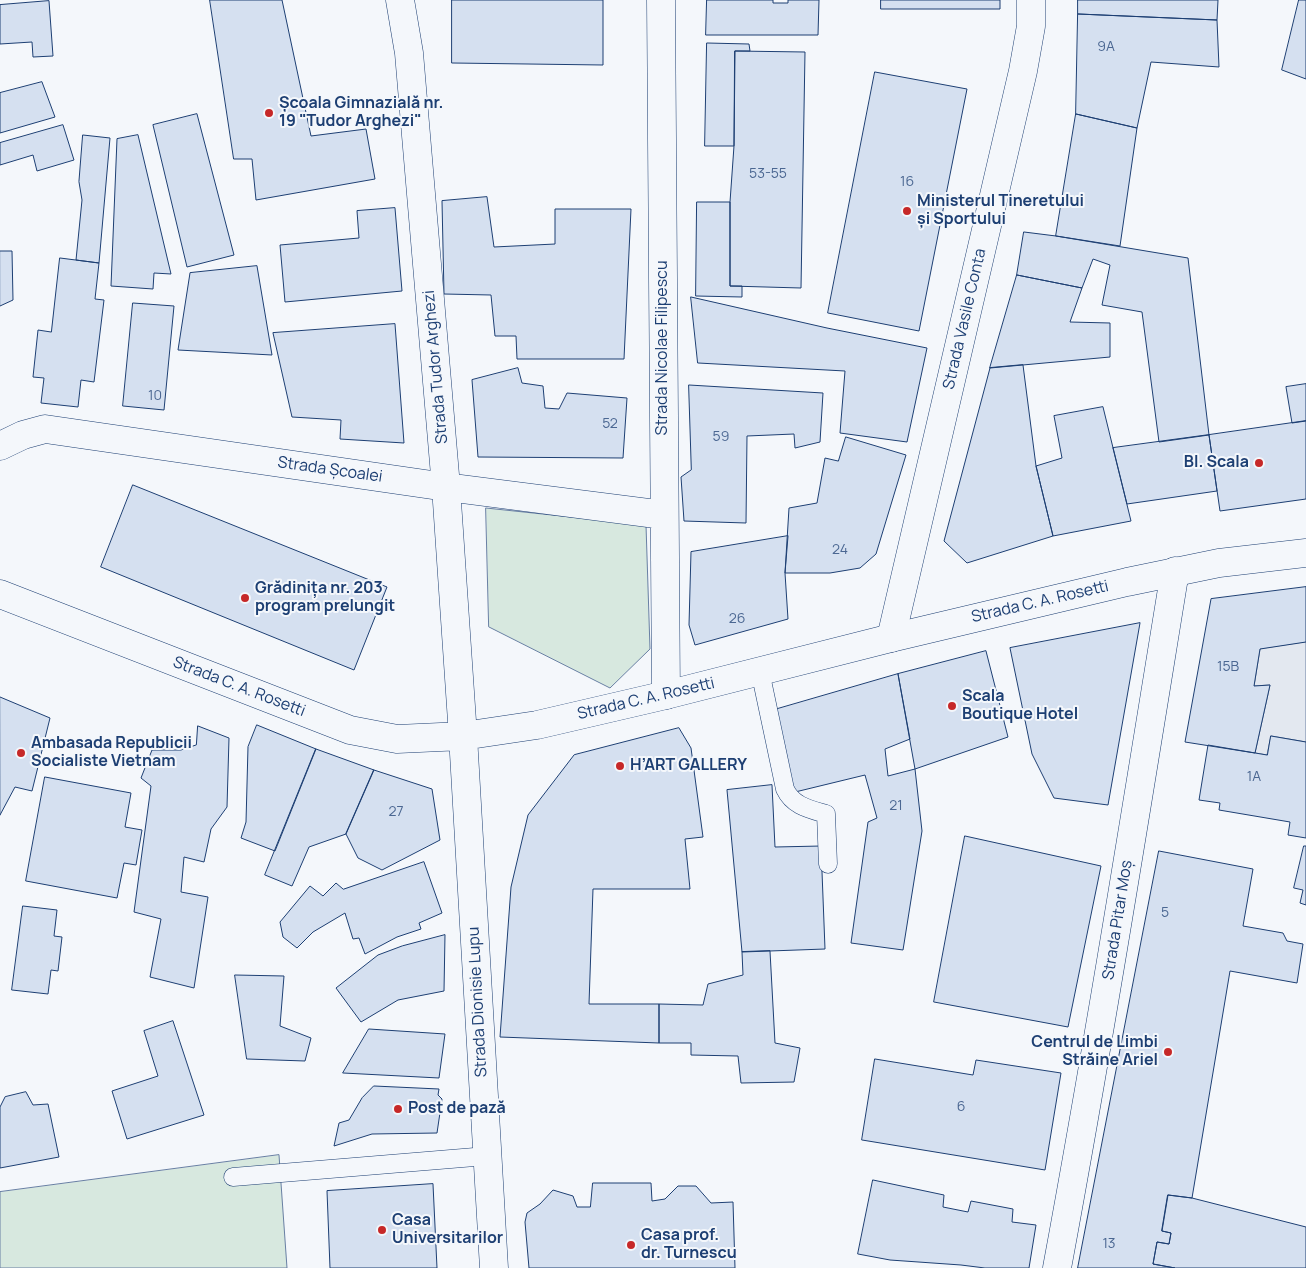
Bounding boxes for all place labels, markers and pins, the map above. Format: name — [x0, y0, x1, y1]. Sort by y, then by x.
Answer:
place label: Școala Gimnazială nr. 19 "Tudor Arghezi" — [279, 94, 443, 132]
marker: Școala Gimnazială nr. 19 "Tudor Arghezi" — [263, 107, 275, 119]
place label: Ministerul Tineretului și Sportului — [917, 192, 1084, 230]
marker: Ministerul Tineretului și Sportului — [901, 205, 913, 217]
place label: Bl. Scala — [1184, 453, 1249, 473]
marker: Bl. Scala — [1253, 457, 1265, 469]
place label: Grădinița nr. 203 program prelungit — [255, 579, 395, 617]
marker: Grădinița nr. 203 program prelungit — [239, 592, 251, 604]
place label: Scala Boutique Hotel — [962, 687, 1078, 725]
marker: Scala Boutique Hotel — [946, 700, 958, 712]
place label: Ambasada Republicii Socialiste Vietnam — [31, 734, 192, 772]
marker: Ambasada Republicii Socialiste Vietnam — [15, 747, 27, 759]
place label: H’ART GALLERY — [630, 756, 747, 776]
marker: H’ART GALLERY — [614, 760, 626, 772]
place label: Centrul de Limbi Străine Ariel — [1031, 1033, 1158, 1071]
marker: Centrul de Limbi Străine Ariel — [1162, 1046, 1174, 1058]
place label: Post de pază — [408, 1099, 506, 1119]
marker: Post de pază — [392, 1103, 404, 1115]
place label: Casa Universitarilor — [392, 1211, 503, 1249]
marker: Casa Universitarilor — [376, 1224, 388, 1236]
place label: Casa prof. dr. Turnescu — [641, 1226, 737, 1264]
marker: Casa prof. dr. Turnescu — [625, 1239, 637, 1251]

